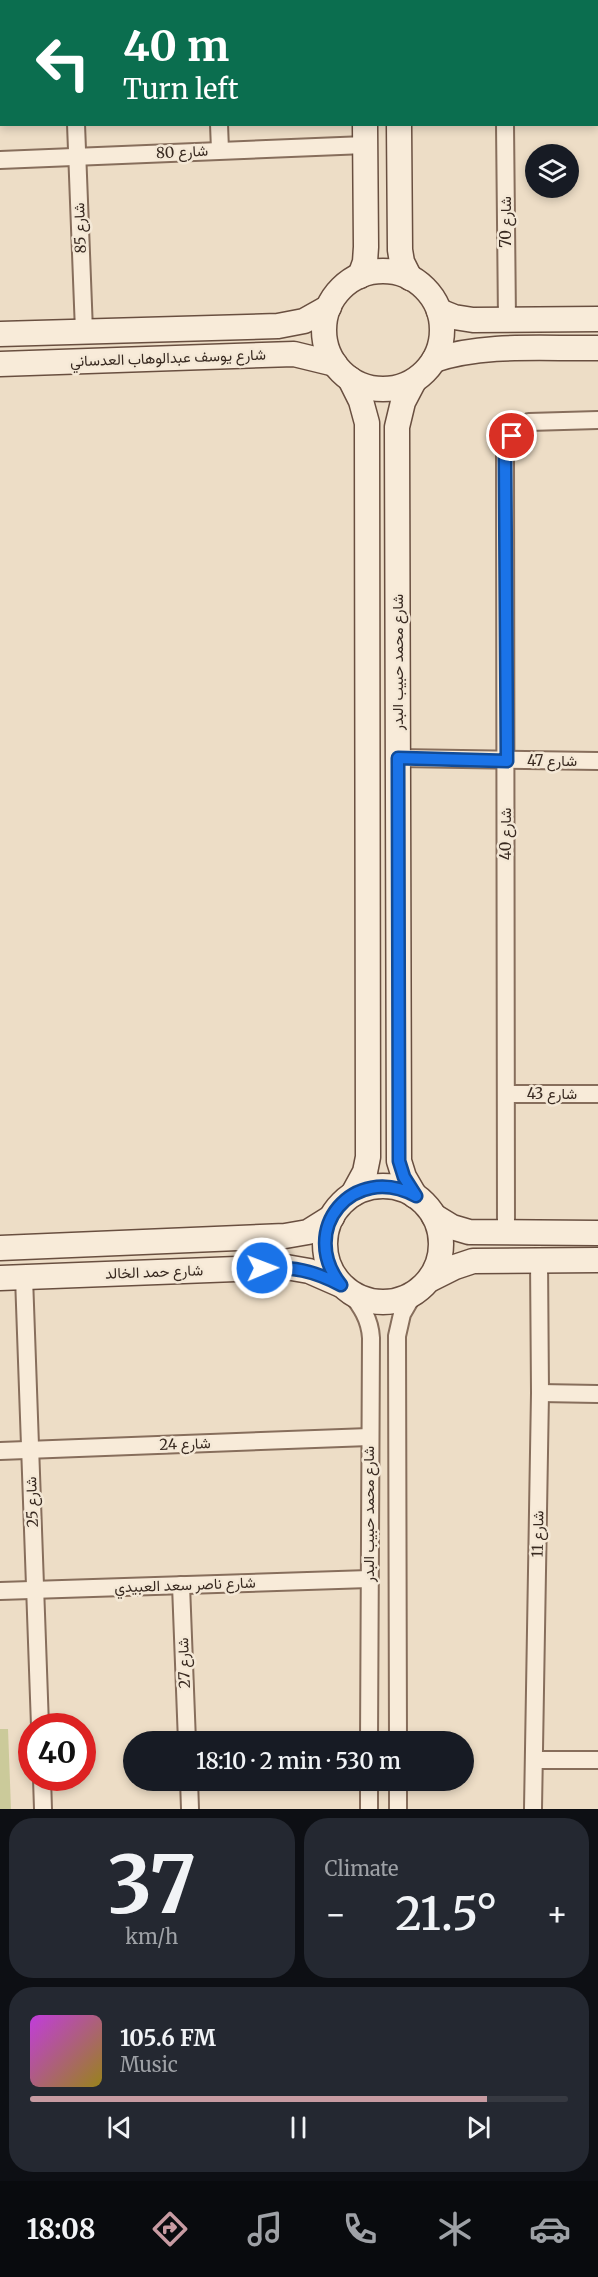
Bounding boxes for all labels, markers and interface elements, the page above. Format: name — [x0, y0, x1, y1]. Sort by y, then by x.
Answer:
text: 40 m — [123, 20, 229, 72]
icon: left — [24, 24, 102, 102]
text: Turn left — [123, 72, 238, 106]
street label: شارع 80 — [155, 141, 209, 164]
map controls — [525, 144, 579, 198]
button: layers — [525, 144, 579, 198]
street label: شارع 70 — [496, 196, 517, 248]
street label: شارع 85 — [69, 202, 92, 254]
street label: شارع يوسف عبدالوهاب العدساني — [70, 345, 266, 374]
pin — [486, 410, 537, 461]
icon: arrive — [495, 419, 528, 452]
street label: شارع محمد حبيب البدر — [388, 594, 409, 731]
street label: شارع 47 — [527, 751, 577, 772]
street label: شارع 40 — [496, 808, 517, 860]
street label: شارع 43 — [527, 1084, 577, 1105]
position arrow — [230, 1236, 294, 1300]
street label: شارع حمد الخالد — [105, 1260, 204, 1285]
street label: شارع 24 — [159, 1433, 211, 1456]
street label: شارع محمد حبيب البدر — [359, 1446, 380, 1583]
street label: شارع 25 — [21, 1476, 44, 1528]
street label: شارع 11 — [528, 1510, 549, 1558]
street label: شارع ناصر سعد العبيدي — [114, 1573, 256, 1600]
street label: شارع 27 — [173, 1637, 196, 1689]
speed limit sign: 40 — [18, 1713, 96, 1791]
text: 18:10 · 2 min · 530 m — [196, 1747, 401, 1775]
text: 37 — [108, 1836, 196, 1934]
text: Climate — [325, 1856, 399, 1881]
text: 21.5° — [395, 1886, 497, 1942]
text: − — [325, 1894, 347, 1935]
text: + — [546, 1894, 568, 1935]
text: km/h — [125, 1924, 178, 1949]
text: 105.6 FM — [120, 2024, 216, 2052]
text: Music — [120, 2052, 178, 2077]
icon: previous — [103, 2111, 136, 2144]
icon: pause — [282, 2111, 315, 2144]
icon: next — [462, 2111, 495, 2144]
icon: directions — [149, 2208, 191, 2250]
icon: music — [244, 2208, 286, 2250]
icon: phone — [339, 2208, 381, 2250]
icon: climate — [434, 2208, 476, 2250]
icon: car — [529, 2208, 571, 2250]
text: 18:08 — [27, 2212, 95, 2246]

